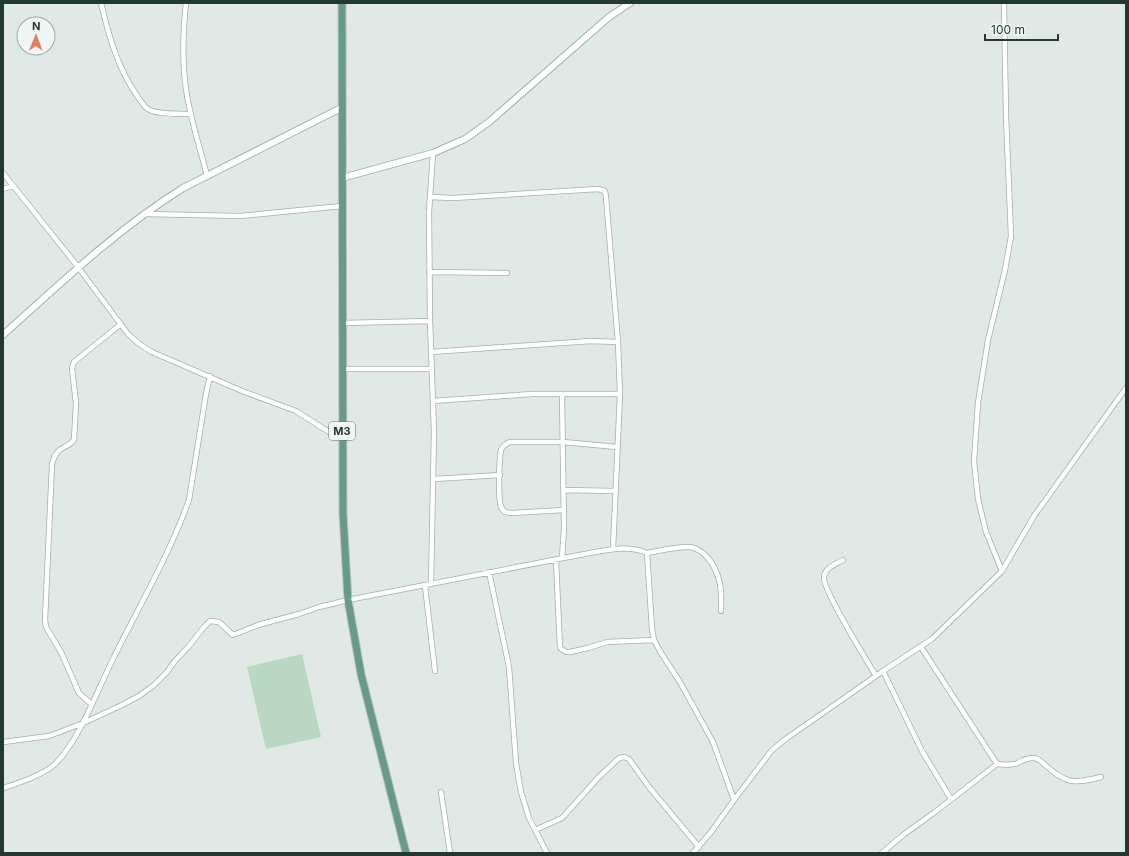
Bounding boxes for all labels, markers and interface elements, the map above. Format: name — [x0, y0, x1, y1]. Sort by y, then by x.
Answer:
north arrow — [16, 16, 56, 56]
scale bar — [985, 16, 1058, 42]
text: N — [32, 19, 40, 33]
text: 100 m — [991, 22, 1025, 37]
road number: M3 — [329, 422, 355, 440]

